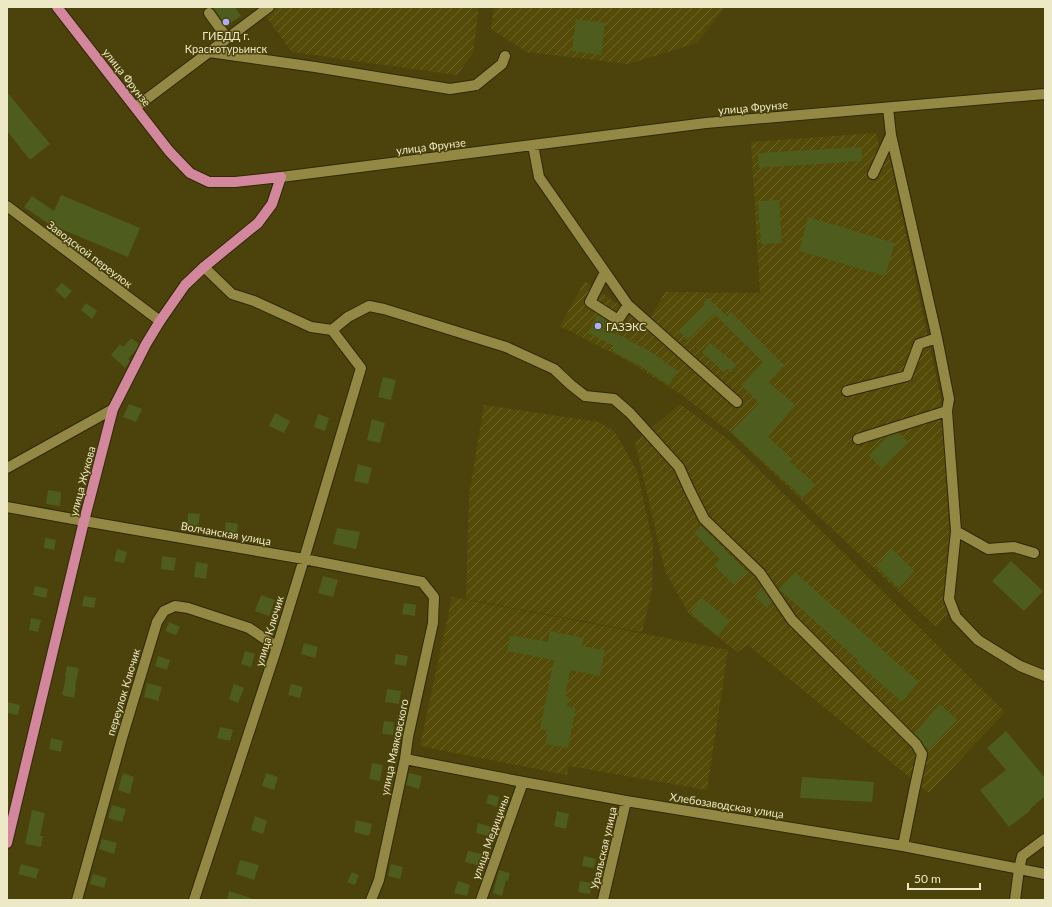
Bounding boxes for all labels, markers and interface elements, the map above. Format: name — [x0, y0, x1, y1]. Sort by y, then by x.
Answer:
marker: ГИБДД г. Краснотурьинск — [221, 17, 231, 27]
place label: ГИБДД г. Краснотурьинск — [185, 29, 268, 55]
street label: улица Фрунзе — [100, 45, 154, 109]
street label: улица Фрунзе — [718, 97, 789, 117]
street label: улица Фрунзе — [395, 135, 467, 157]
street label: Заводской переулок — [45, 218, 135, 290]
place label: ГАЗЭКС — [606, 320, 647, 333]
marker: ГАЗЭКС — [593, 321, 603, 331]
street label: улица Жукова — [66, 445, 98, 517]
street label: Волчанская улица — [180, 519, 272, 547]
street label: улица Ключик — [252, 594, 286, 668]
street label: переулок Ключик — [104, 647, 143, 737]
street label: улица Маяковского — [377, 697, 411, 797]
street label: Хлебозаводская улица — [669, 790, 785, 820]
street label: улица Медицины — [469, 793, 511, 881]
street label: Уральская улица — [587, 806, 619, 890]
scale bar — [908, 865, 980, 891]
text: 50 m — [914, 871, 941, 886]

